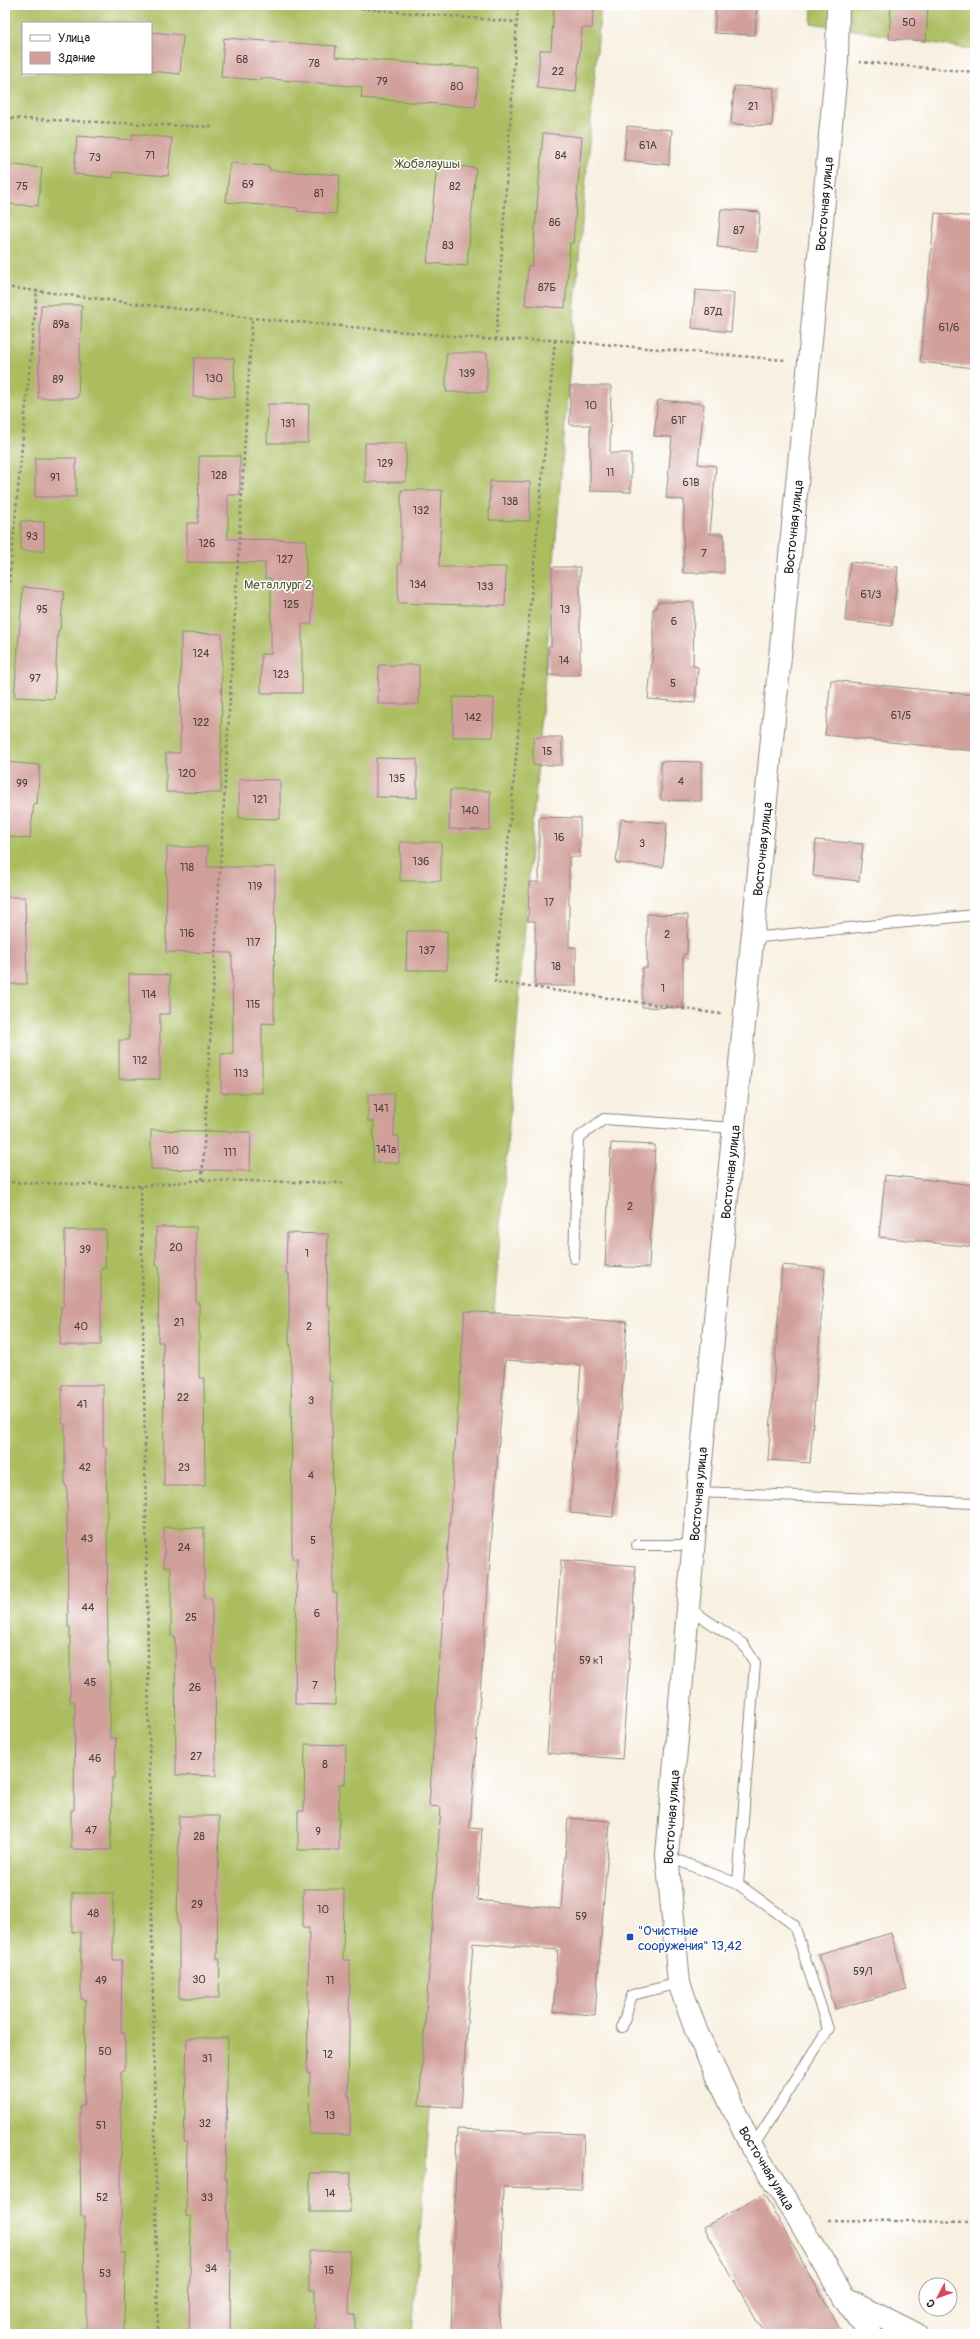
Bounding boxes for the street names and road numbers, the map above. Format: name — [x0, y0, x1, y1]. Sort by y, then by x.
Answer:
street label: Восточная улица — [813, 156, 837, 252]
street label: Восточная улица — [781, 479, 807, 575]
street label: Восточная улица — [750, 801, 776, 897]
street label: Восточная улица — [718, 1124, 744, 1220]
street label: Восточная улица — [687, 1446, 711, 1542]
street label: Восточная улица — [661, 1769, 683, 1865]
street label: Восточная улица — [735, 2124, 797, 2213]

